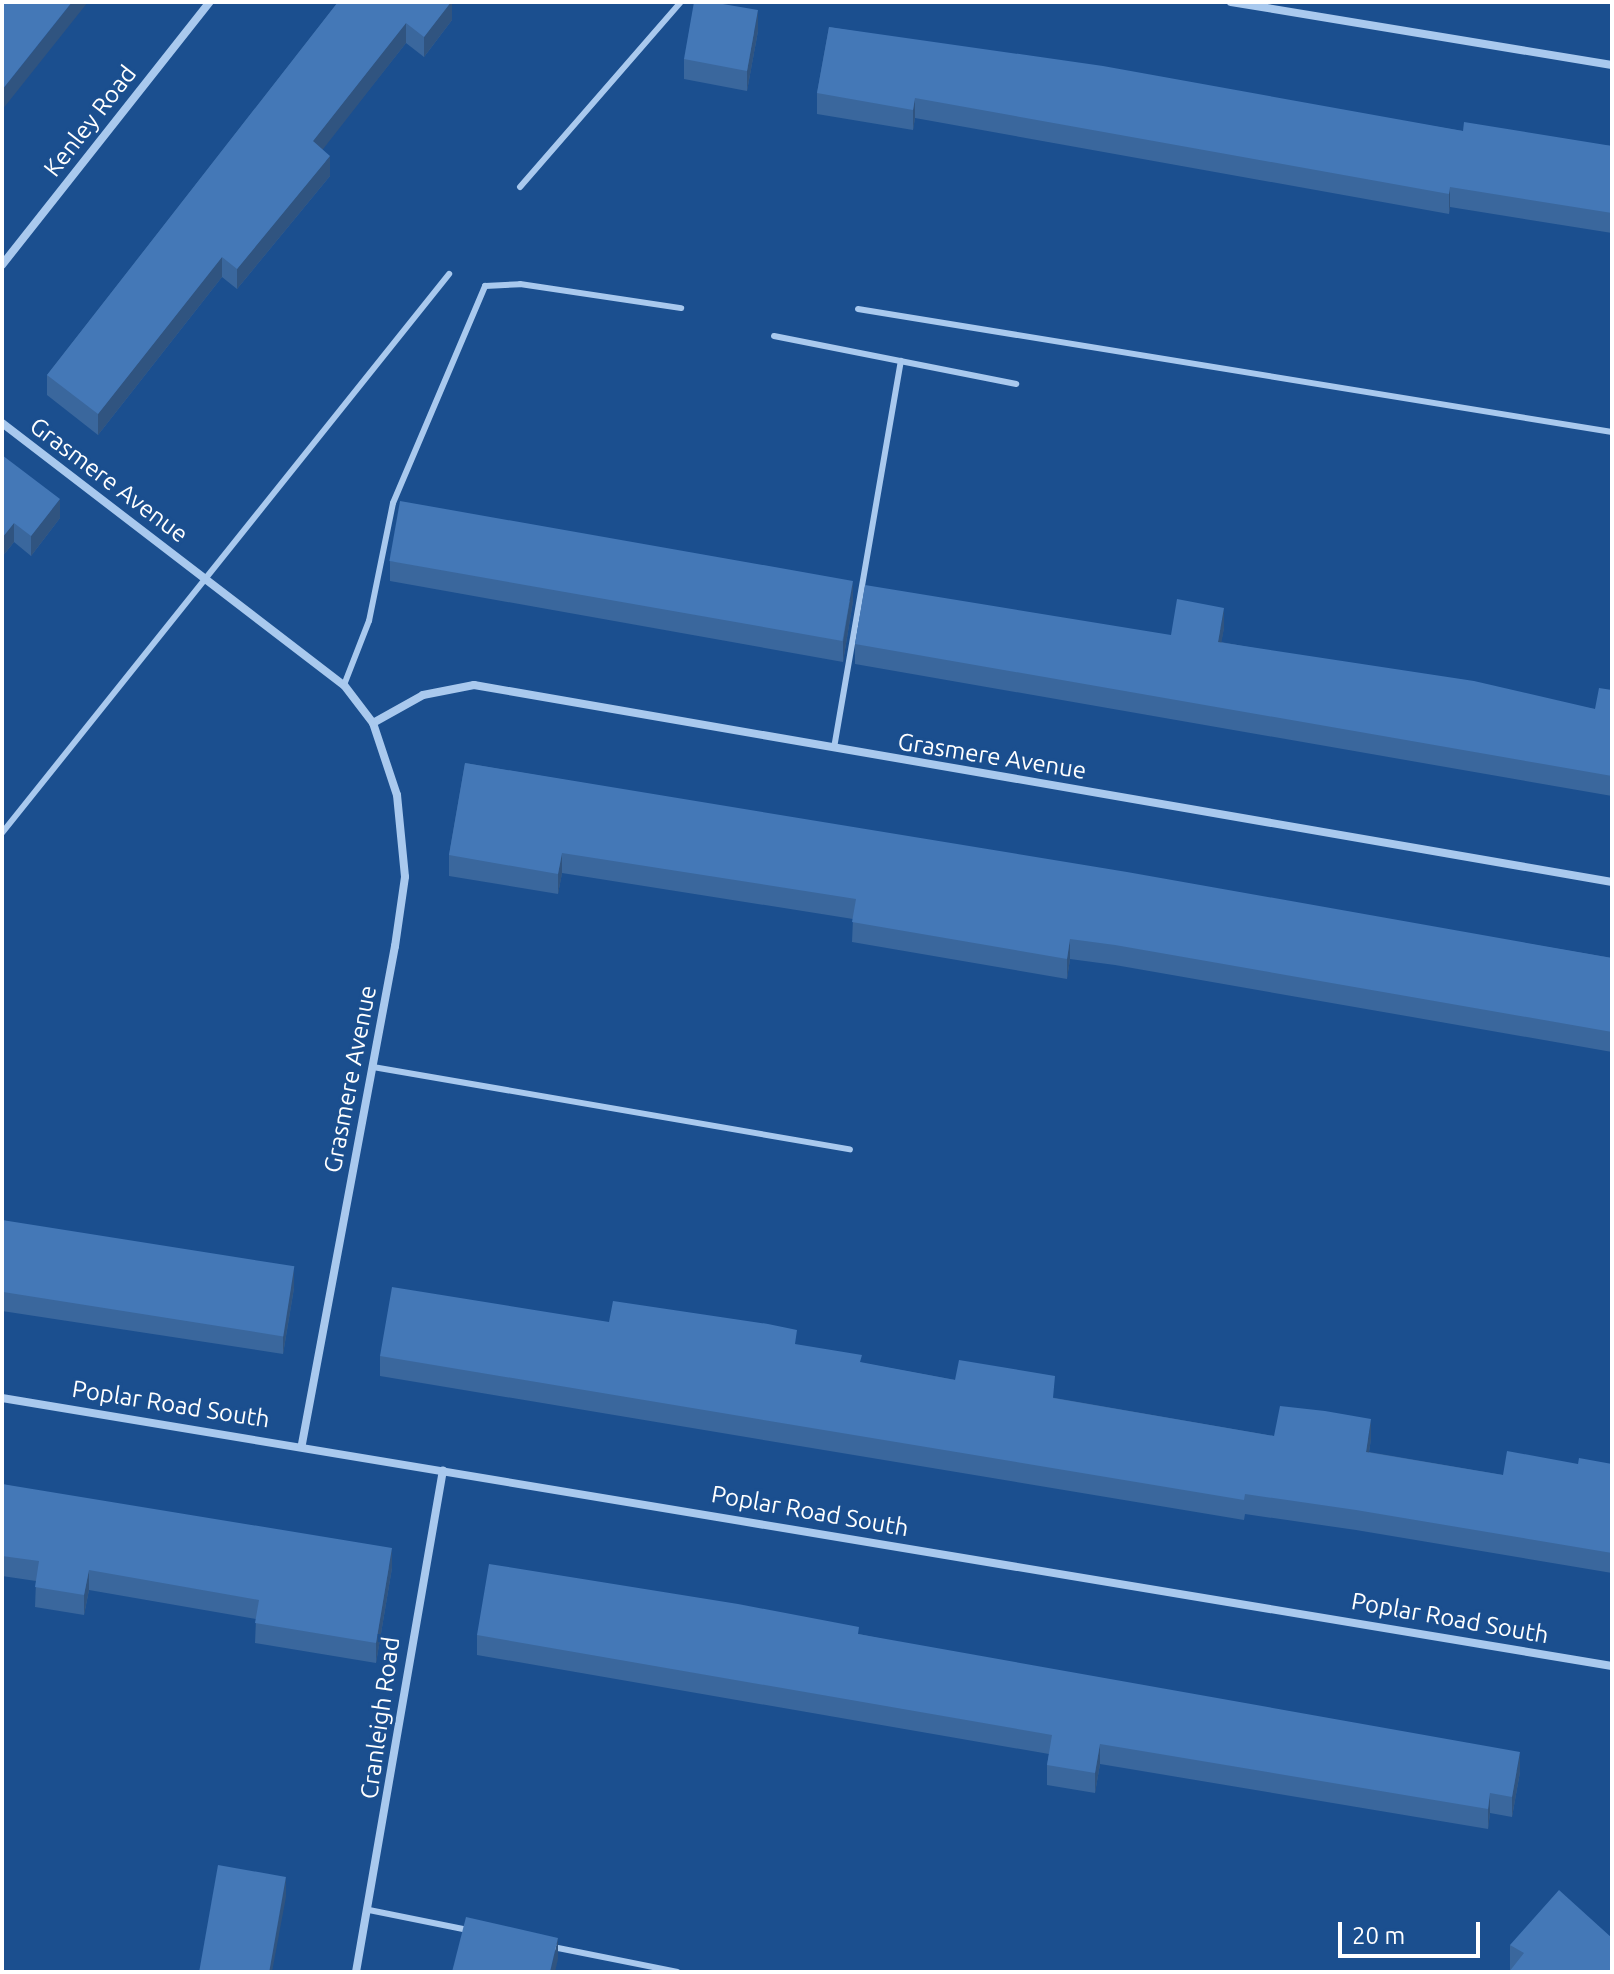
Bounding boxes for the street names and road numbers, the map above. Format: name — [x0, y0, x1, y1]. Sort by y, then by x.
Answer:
street label: Kenley Road — [38, 60, 142, 182]
street label: Grasmere Avenue — [24, 411, 194, 549]
street label: Grasmere Avenue — [896, 727, 1088, 785]
street label: Grasmere Avenue — [318, 983, 382, 1175]
street label: Poplar Road South — [70, 1374, 272, 1434]
street label: Poplar Road South — [709, 1479, 911, 1543]
street label: Poplar Road South — [1349, 1586, 1551, 1650]
street label: Cranleigh Road — [354, 1635, 406, 1801]

